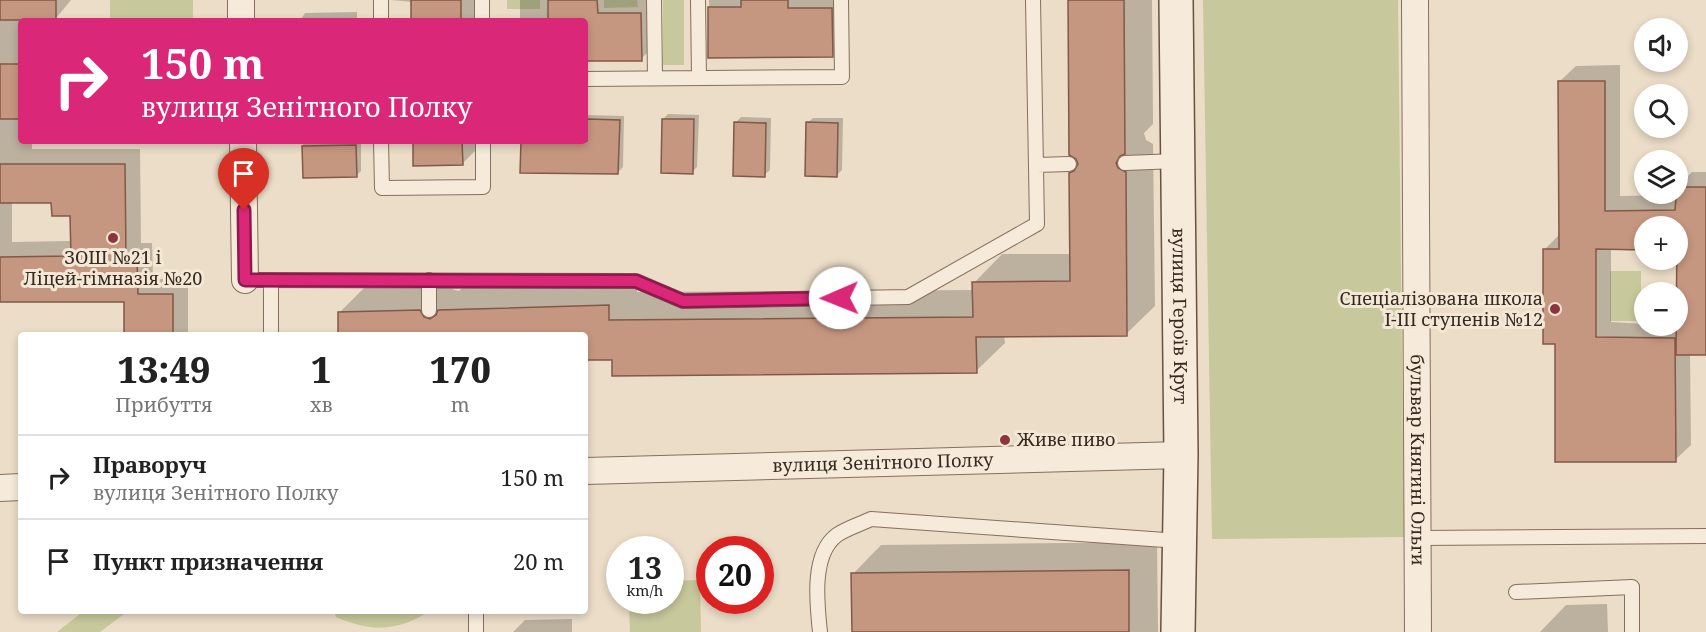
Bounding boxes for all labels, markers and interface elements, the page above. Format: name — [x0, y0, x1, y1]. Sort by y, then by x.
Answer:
map controls — [1634, 18, 1688, 336]
button: sound — [1634, 18, 1688, 72]
text: 150 m — [141, 34, 265, 91]
icon: right — [42, 42, 120, 120]
button: search — [1634, 84, 1688, 138]
text: вулиця Зенітного Полку — [141, 88, 472, 125]
pin — [218, 148, 269, 210]
button: layers — [1634, 150, 1688, 204]
icon: arrive — [227, 157, 260, 190]
button: + — [1634, 216, 1688, 270]
street label: вулиця Героїв Крут — [1168, 227, 1193, 405]
marker: ЗОШ №21 і Ліцей-гімназія №20 — [106, 231, 120, 245]
place label: ЗОШ №21 і Ліцей-гімназія №20 — [24, 245, 202, 290]
position arrow — [808, 266, 872, 330]
button: − — [1634, 282, 1688, 336]
place label: Спеціалізована школа І-ІІІ ступенів №12 — [1339, 286, 1543, 331]
marker: Спеціалізована школа І-ІІІ ступенів №12 — [1548, 302, 1562, 316]
text: 13:49 — [118, 345, 210, 394]
text: 1 — [311, 345, 331, 394]
text: 170 — [430, 345, 491, 394]
street label: бульвар Княгині Ольги — [1406, 354, 1431, 566]
text: Прибуття — [115, 391, 213, 418]
text: хв — [310, 391, 333, 418]
text: m — [451, 391, 470, 418]
place label: Живе пиво — [1016, 427, 1115, 451]
marker: Живе пиво — [998, 433, 1012, 447]
street label: вулиця Зенітного Полку — [772, 447, 994, 477]
text: Праворуч — [93, 449, 207, 479]
icon: right — [42, 461, 75, 494]
text: 150 m — [501, 462, 564, 492]
text: вулиця Зенітного Полку — [93, 479, 339, 506]
speed limit sign: 20 — [696, 536, 774, 614]
icon: arrive — [42, 545, 75, 578]
text: Пункт призначення — [93, 546, 323, 576]
text: 20 m — [513, 546, 564, 576]
text: 13 — [628, 547, 662, 588]
text: km/h — [627, 580, 663, 600]

